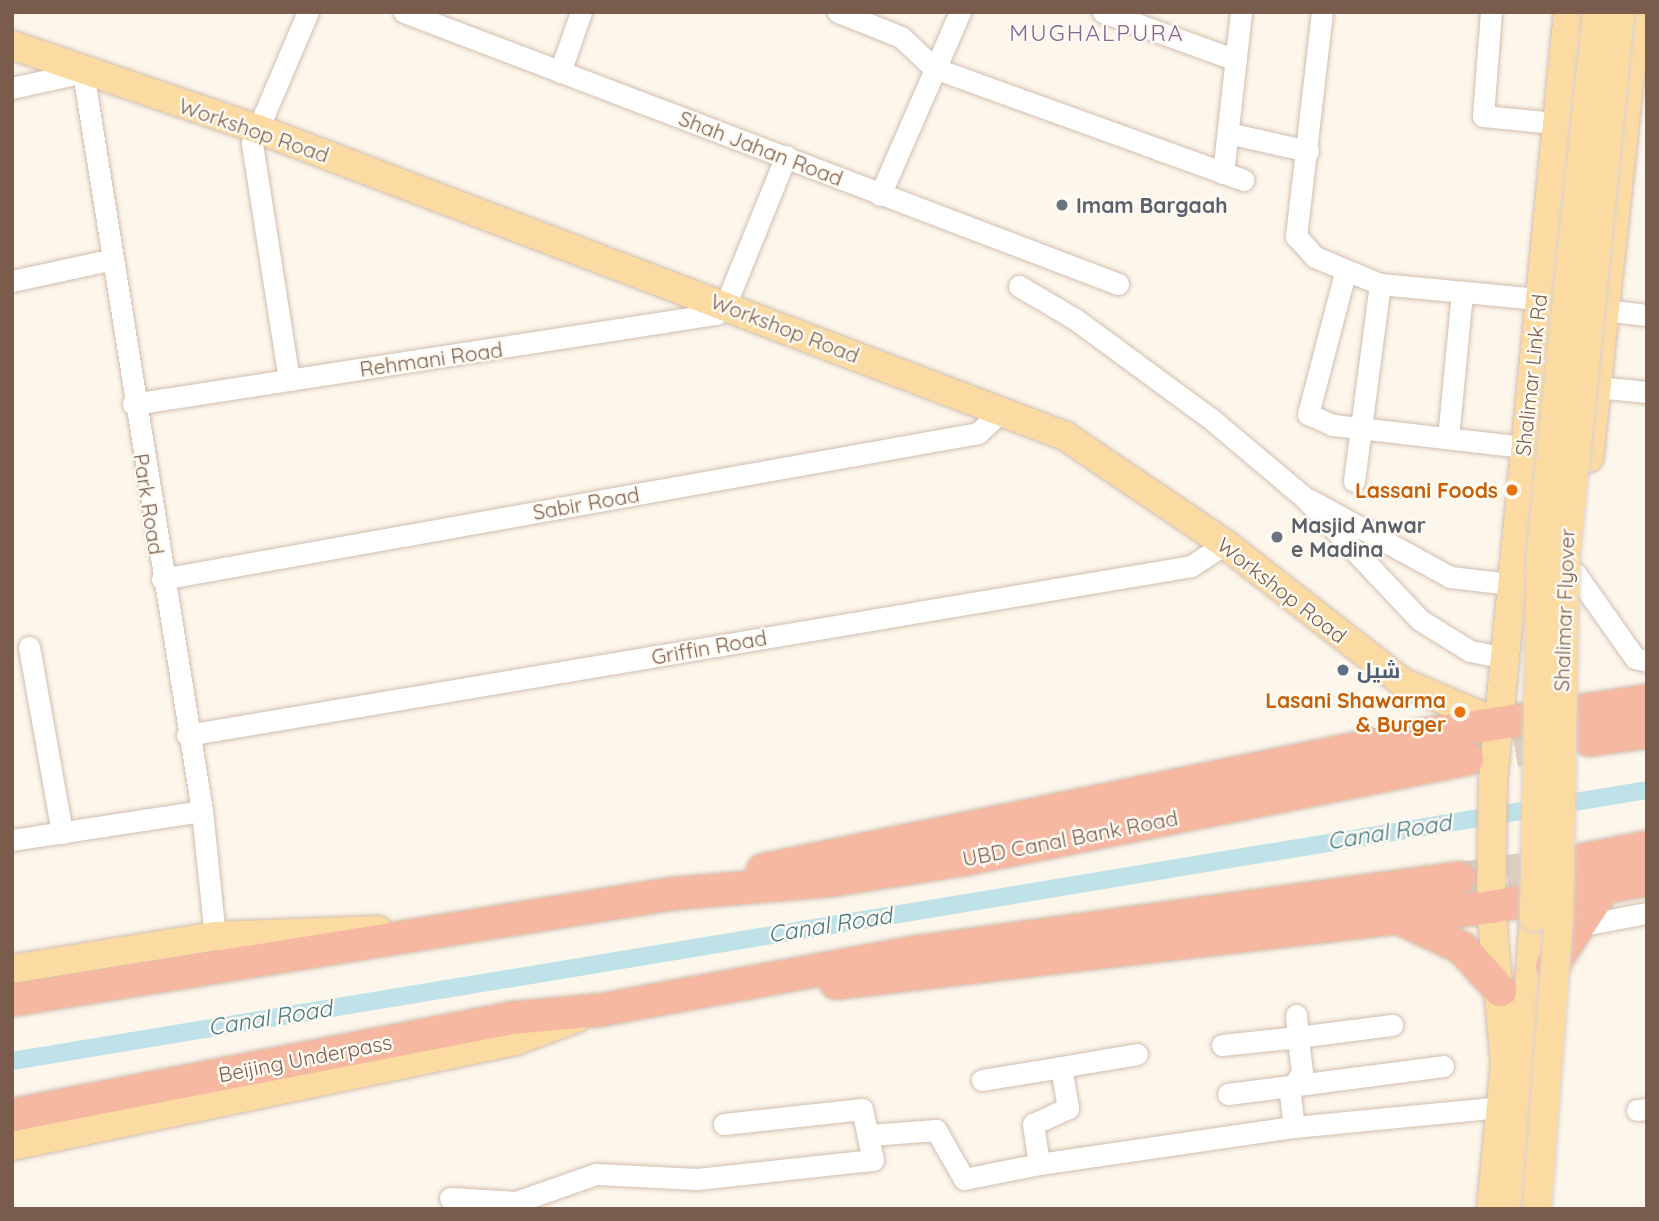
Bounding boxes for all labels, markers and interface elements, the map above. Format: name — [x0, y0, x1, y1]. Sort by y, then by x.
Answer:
district label: MUGHALPURA — [1011, 19, 1183, 47]
street label: Workshop Road — [176, 93, 332, 167]
street label: Shah Jahan Road — [676, 105, 846, 191]
place label: Imam Bargaah — [1076, 192, 1227, 218]
marker: Imam Bargaah — [1054, 197, 1070, 213]
street label: Workshop Road — [707, 288, 863, 368]
street label: Shalimar Link Rd — [1510, 293, 1552, 457]
street label: Rehmani Road — [358, 336, 504, 382]
street label: Park Road — [129, 452, 169, 556]
place label: Lassani Foods — [1355, 477, 1498, 503]
street label: Sabir Road — [531, 481, 641, 525]
marker: Lassani Foods — [1504, 482, 1520, 498]
place label: Masjid Anwar e Madina — [1291, 512, 1426, 562]
street label: Shalimar Flyover — [1549, 528, 1579, 692]
marker: Masjid Anwar e Madina — [1269, 529, 1285, 545]
street label: Workshop Road — [1212, 532, 1352, 648]
street label: Griffin Road — [649, 624, 769, 670]
place label: شیل — [1357, 657, 1400, 683]
marker: شیل — [1335, 662, 1351, 678]
place label: Lasani Shawarma & Burger — [1265, 687, 1446, 737]
marker: Lasani Shawarma & Burger — [1452, 704, 1468, 720]
street label: UBD Canal Bank Road — [960, 805, 1180, 871]
water label: Canal Road — [1325, 809, 1453, 855]
water label: Canal Road — [766, 902, 894, 948]
water label: Canal Road — [206, 995, 334, 1041]
street label: Beijing Underpass — [216, 1029, 394, 1087]

